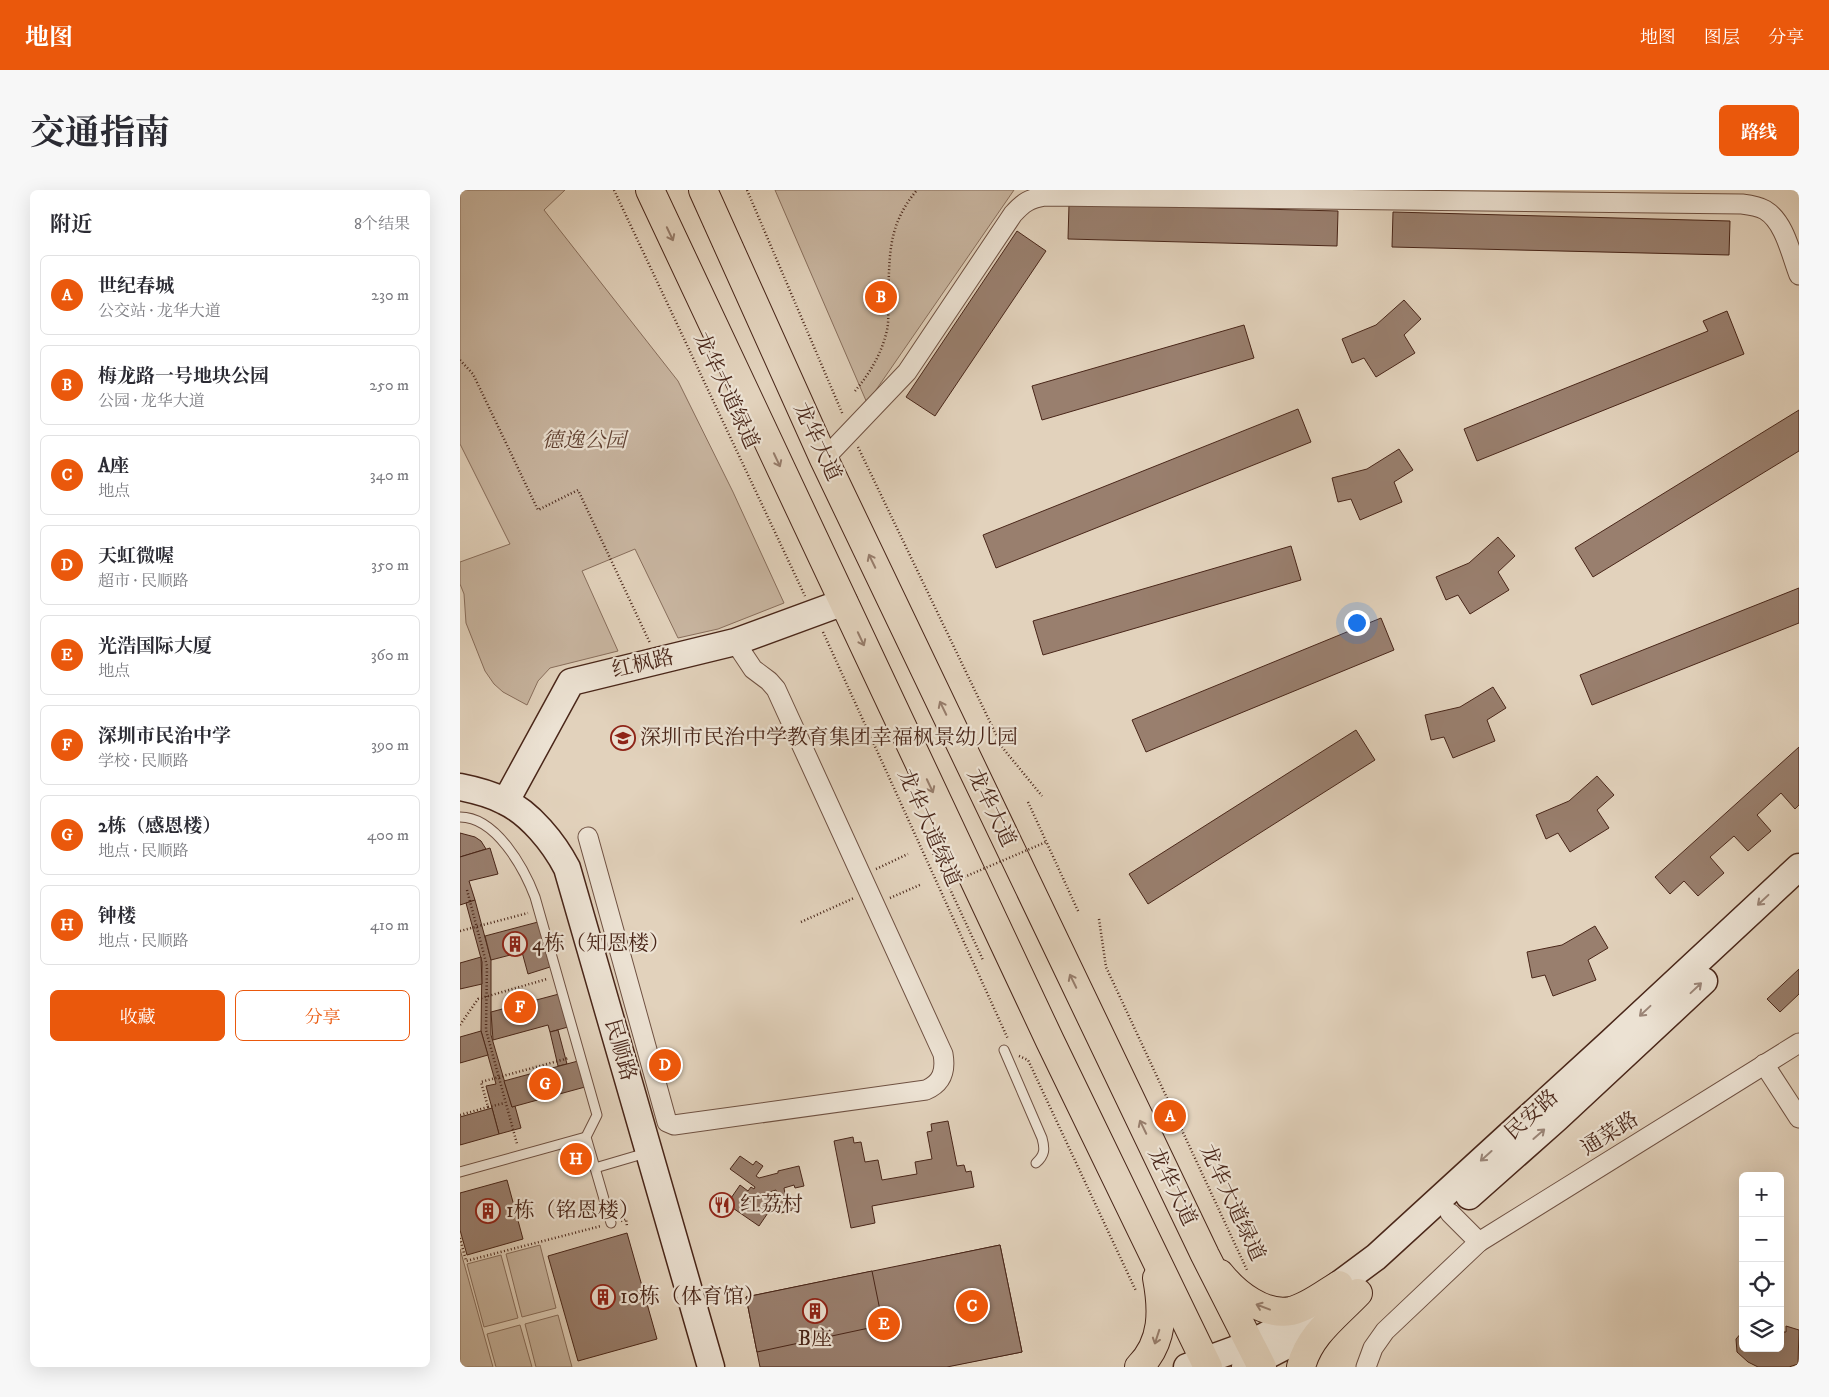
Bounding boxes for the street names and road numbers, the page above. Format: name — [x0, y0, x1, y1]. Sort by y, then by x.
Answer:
street label: 龙华大道绿道 — [688, 328, 764, 454]
street label: 龙华大道 — [787, 398, 847, 486]
street label: 红枫路 — [609, 644, 677, 684]
street label: 龙华大道绿道 — [891, 765, 967, 891]
street label: 龙华大道 — [961, 765, 1021, 851]
street label: 民顺路 — [599, 1016, 641, 1084]
street label: 民安路 — [1500, 1084, 1564, 1146]
street label: 通菜路 — [1576, 1106, 1644, 1162]
street label: 龙华大道绿道 — [1194, 1140, 1270, 1266]
street label: 龙华大道 — [1142, 1144, 1202, 1230]

